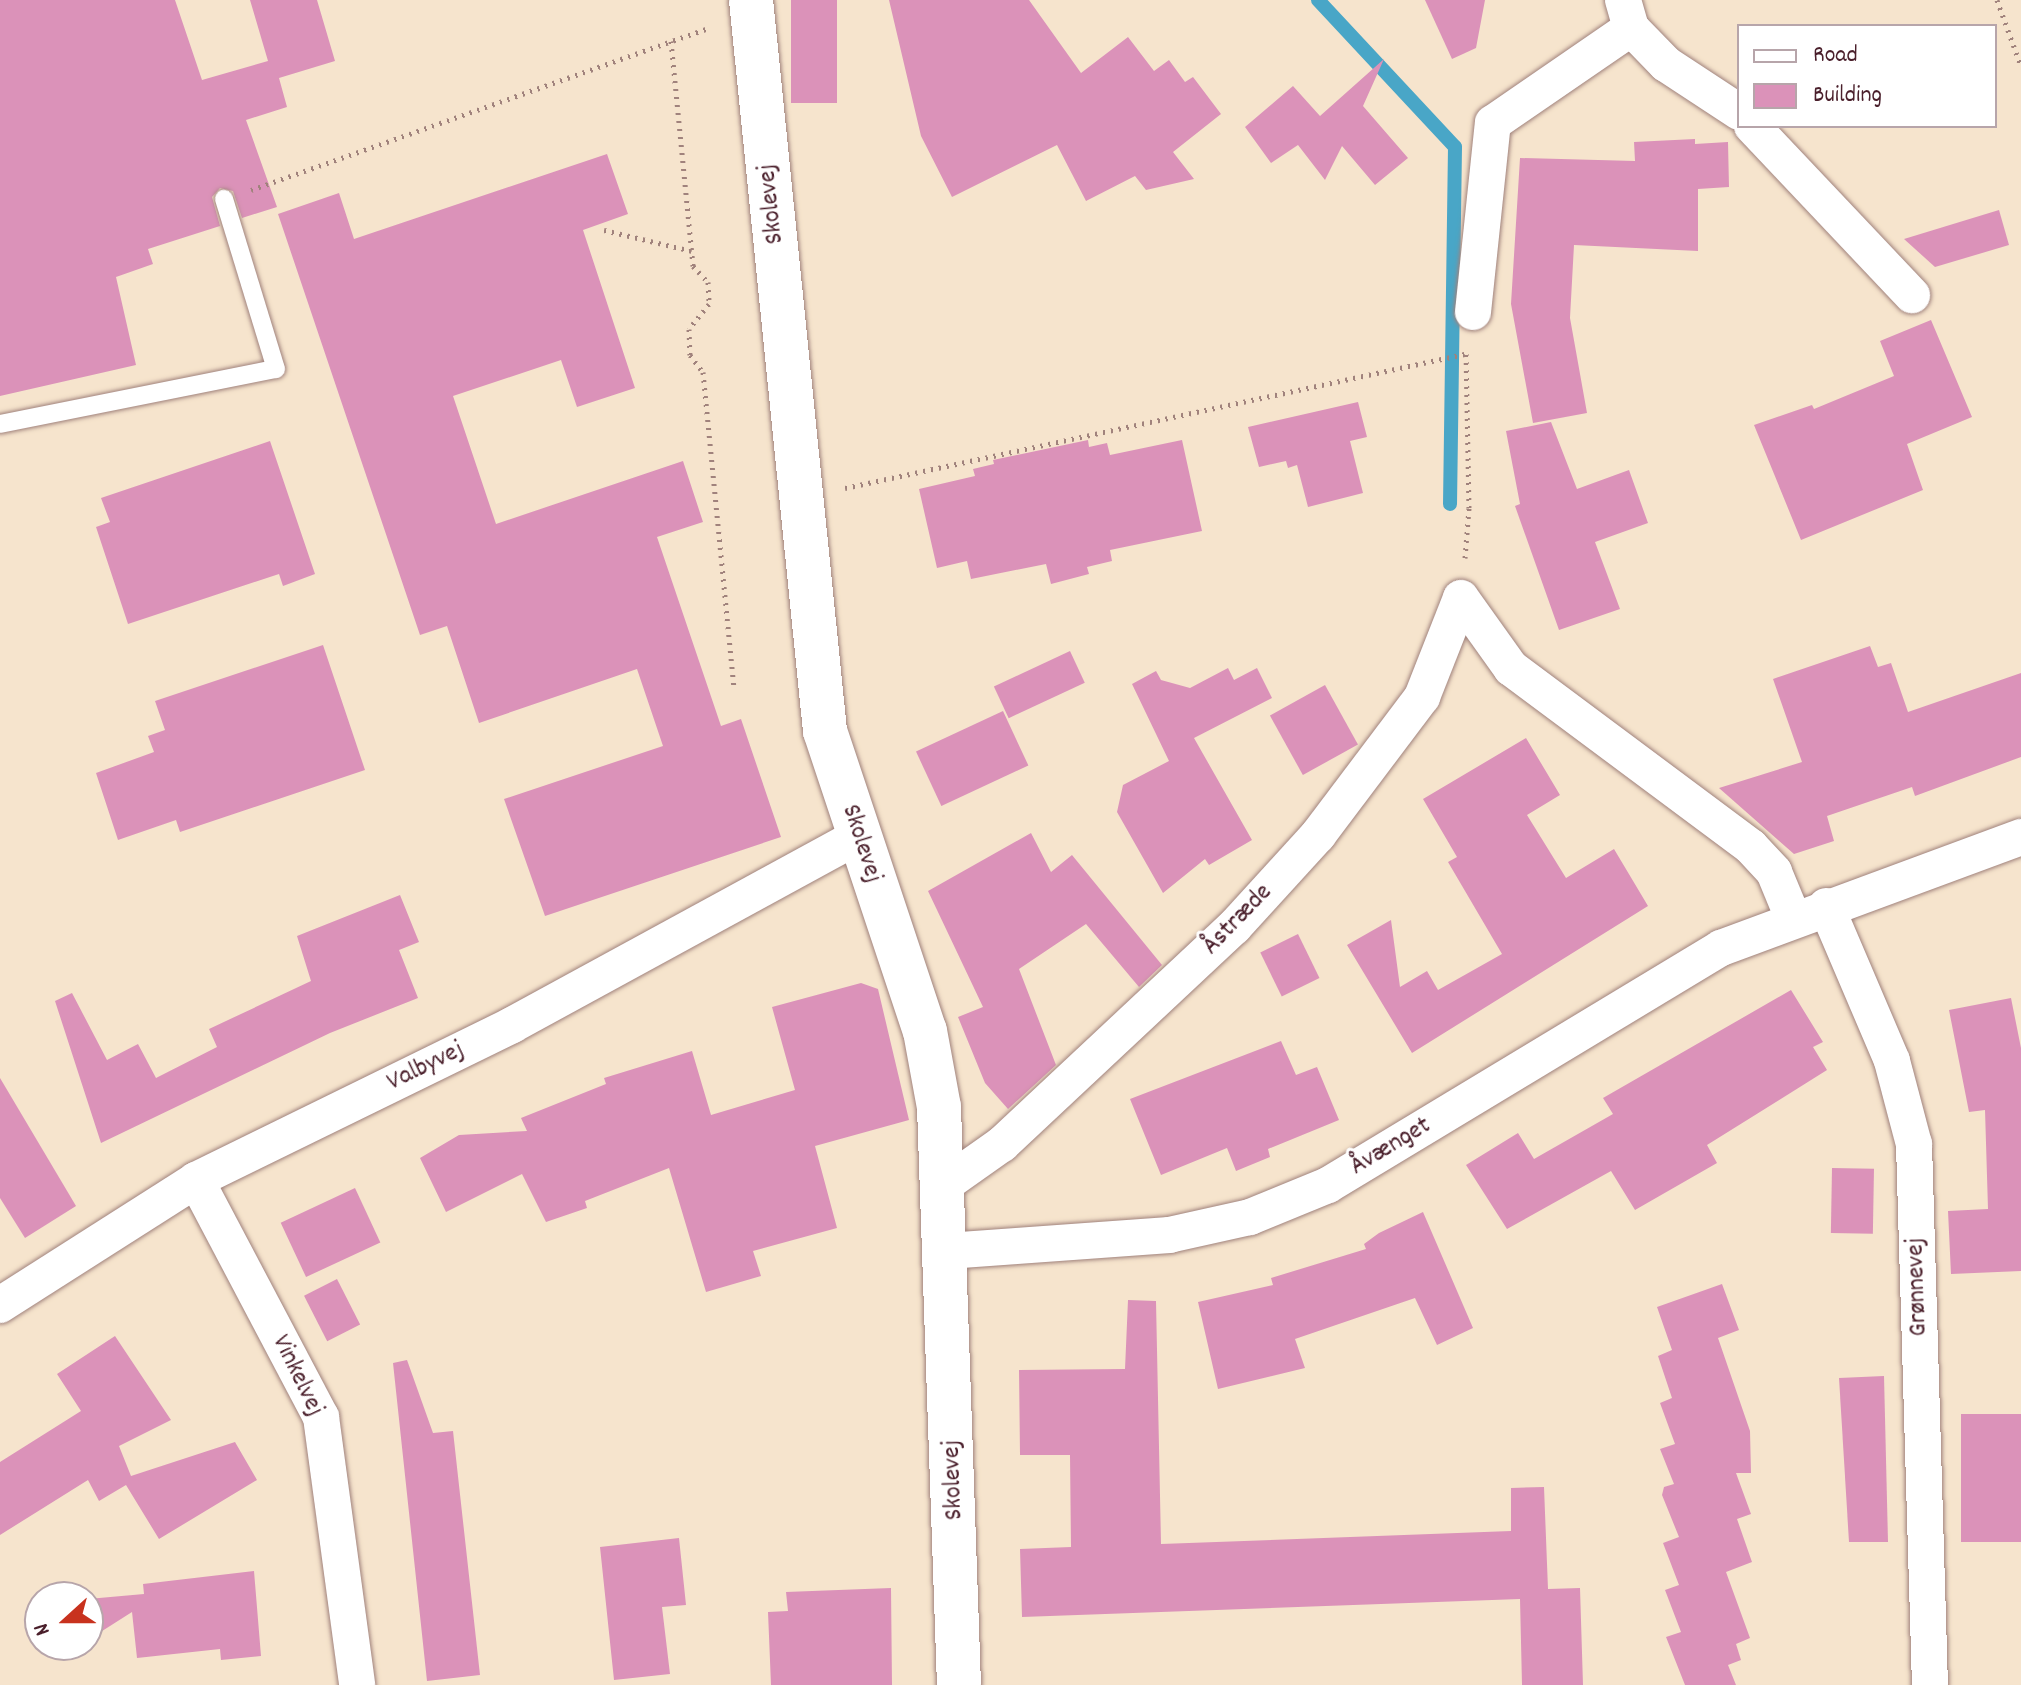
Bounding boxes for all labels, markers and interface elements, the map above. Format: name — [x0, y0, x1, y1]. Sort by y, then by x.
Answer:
legend — [1737, 24, 1997, 128]
text: Road — [1813, 39, 1858, 73]
text: Building — [1813, 79, 1882, 113]
street label: Skolevej — [752, 162, 792, 246]
street label: Skolevej — [834, 801, 888, 887]
street label: Åstræde — [1197, 878, 1279, 962]
street label: Valbyvej — [382, 1035, 470, 1099]
street label: Åvænget — [1345, 1111, 1437, 1183]
street label: Grønnevej — [1901, 1237, 1935, 1337]
street label: Vinkelvej — [264, 1330, 330, 1422]
street label: Skolevej — [937, 1439, 971, 1521]
north arrow — [24, 1581, 104, 1661]
text: N — [27, 1618, 59, 1640]

